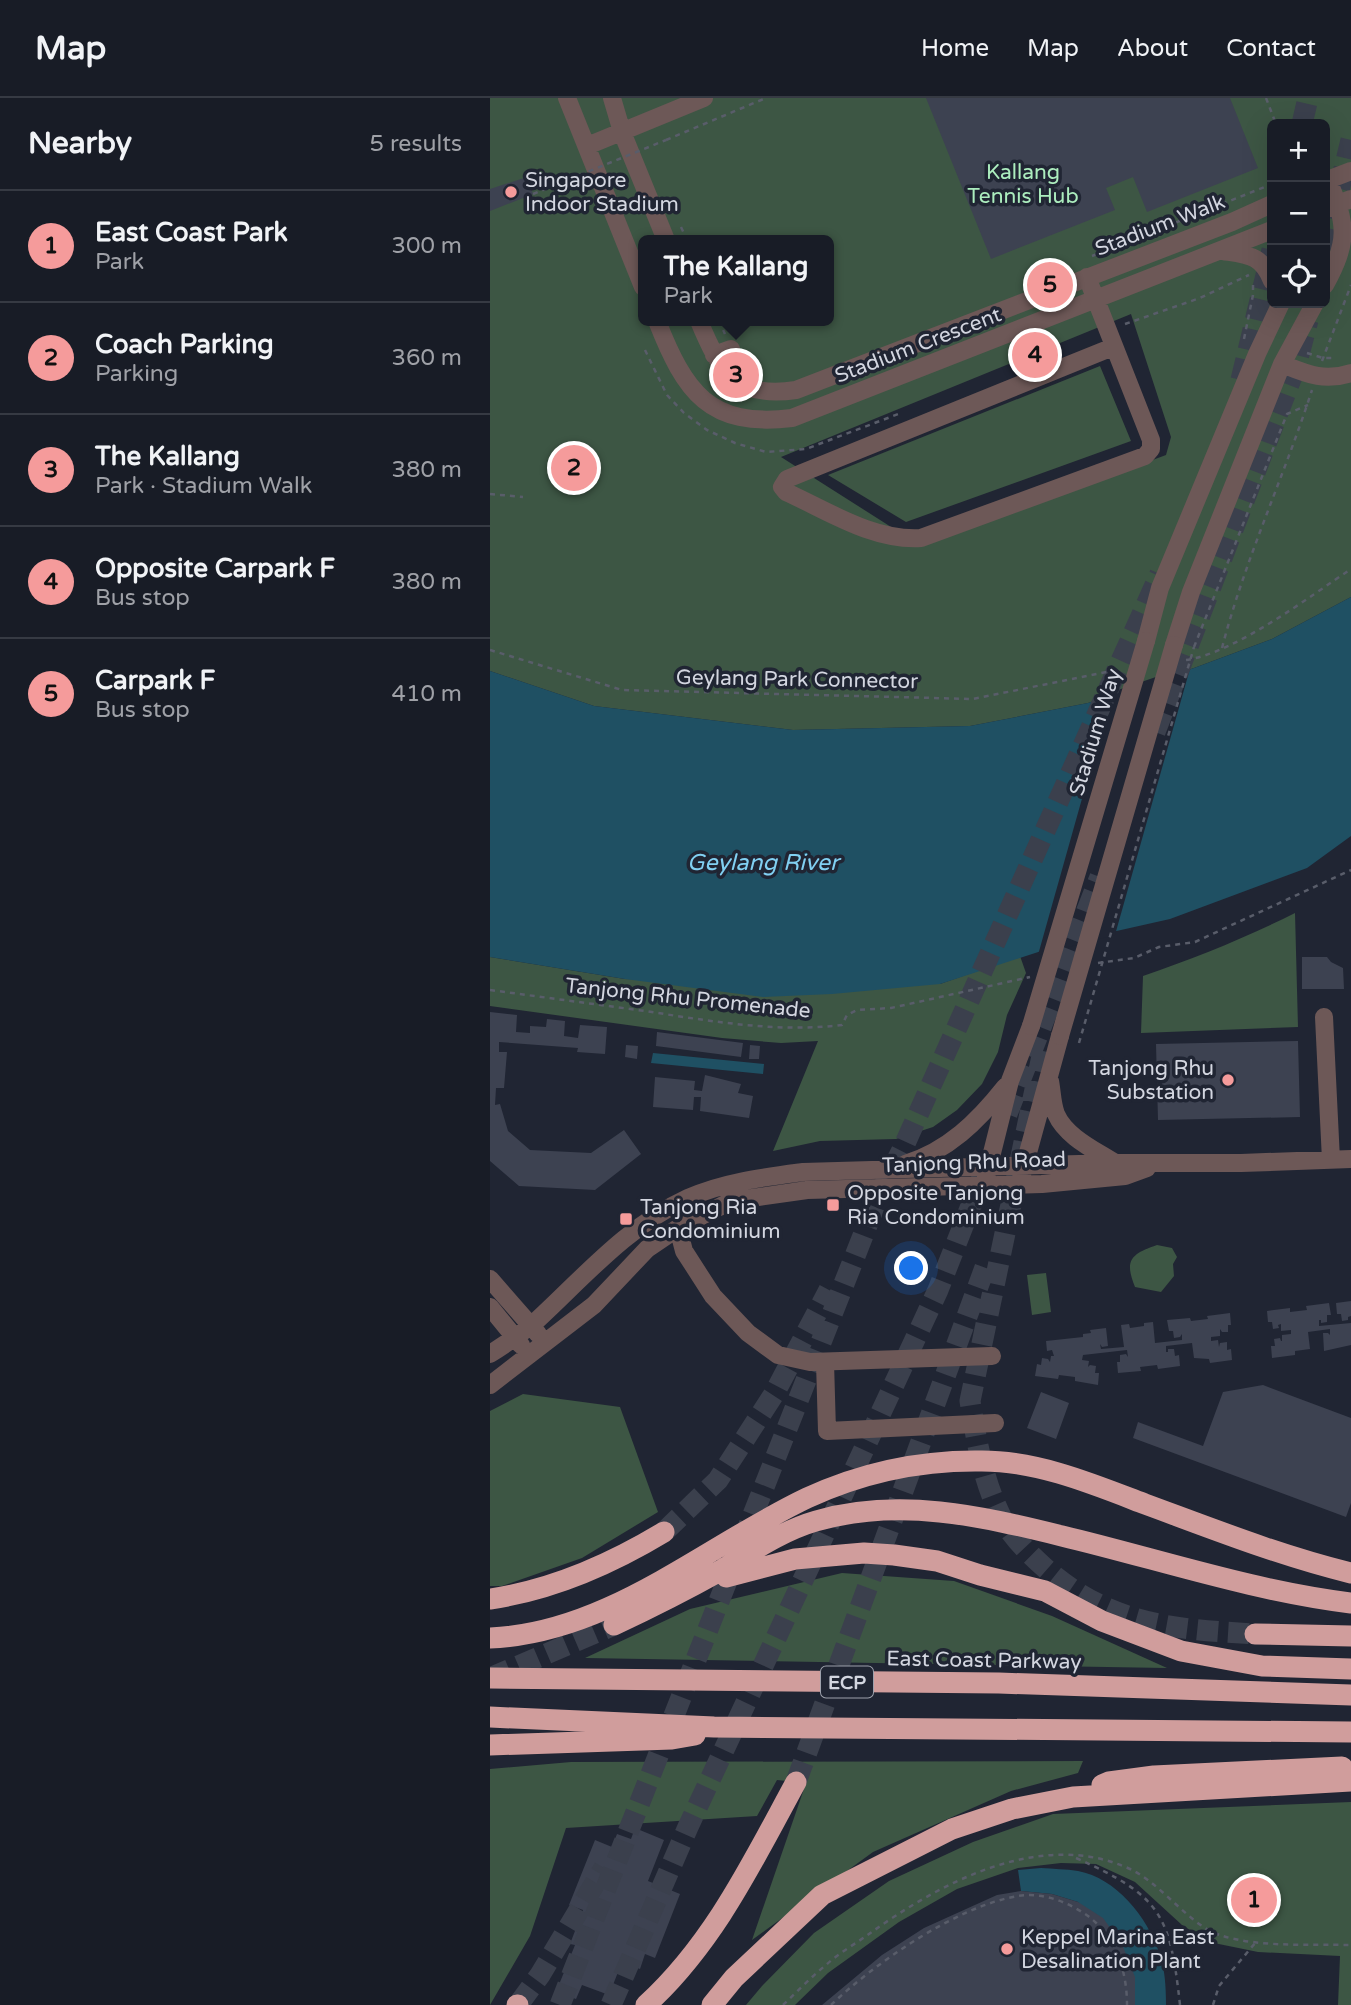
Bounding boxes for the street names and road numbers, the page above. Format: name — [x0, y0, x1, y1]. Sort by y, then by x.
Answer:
street label: Stadium Walk — [1092, 189, 1229, 262]
street label: Stadium Crescent — [832, 302, 1005, 389]
street label: Geylang Park Connector — [676, 665, 918, 694]
street label: Stadium Way — [1064, 666, 1127, 799]
street label: Tanjong Rhu Promenade — [564, 973, 812, 1024]
street label: Tanjong Rhu Road — [882, 1147, 1066, 1178]
street label: East Coast Parkway — [886, 1646, 1082, 1675]
road number: ECP — [821, 1666, 873, 1698]

